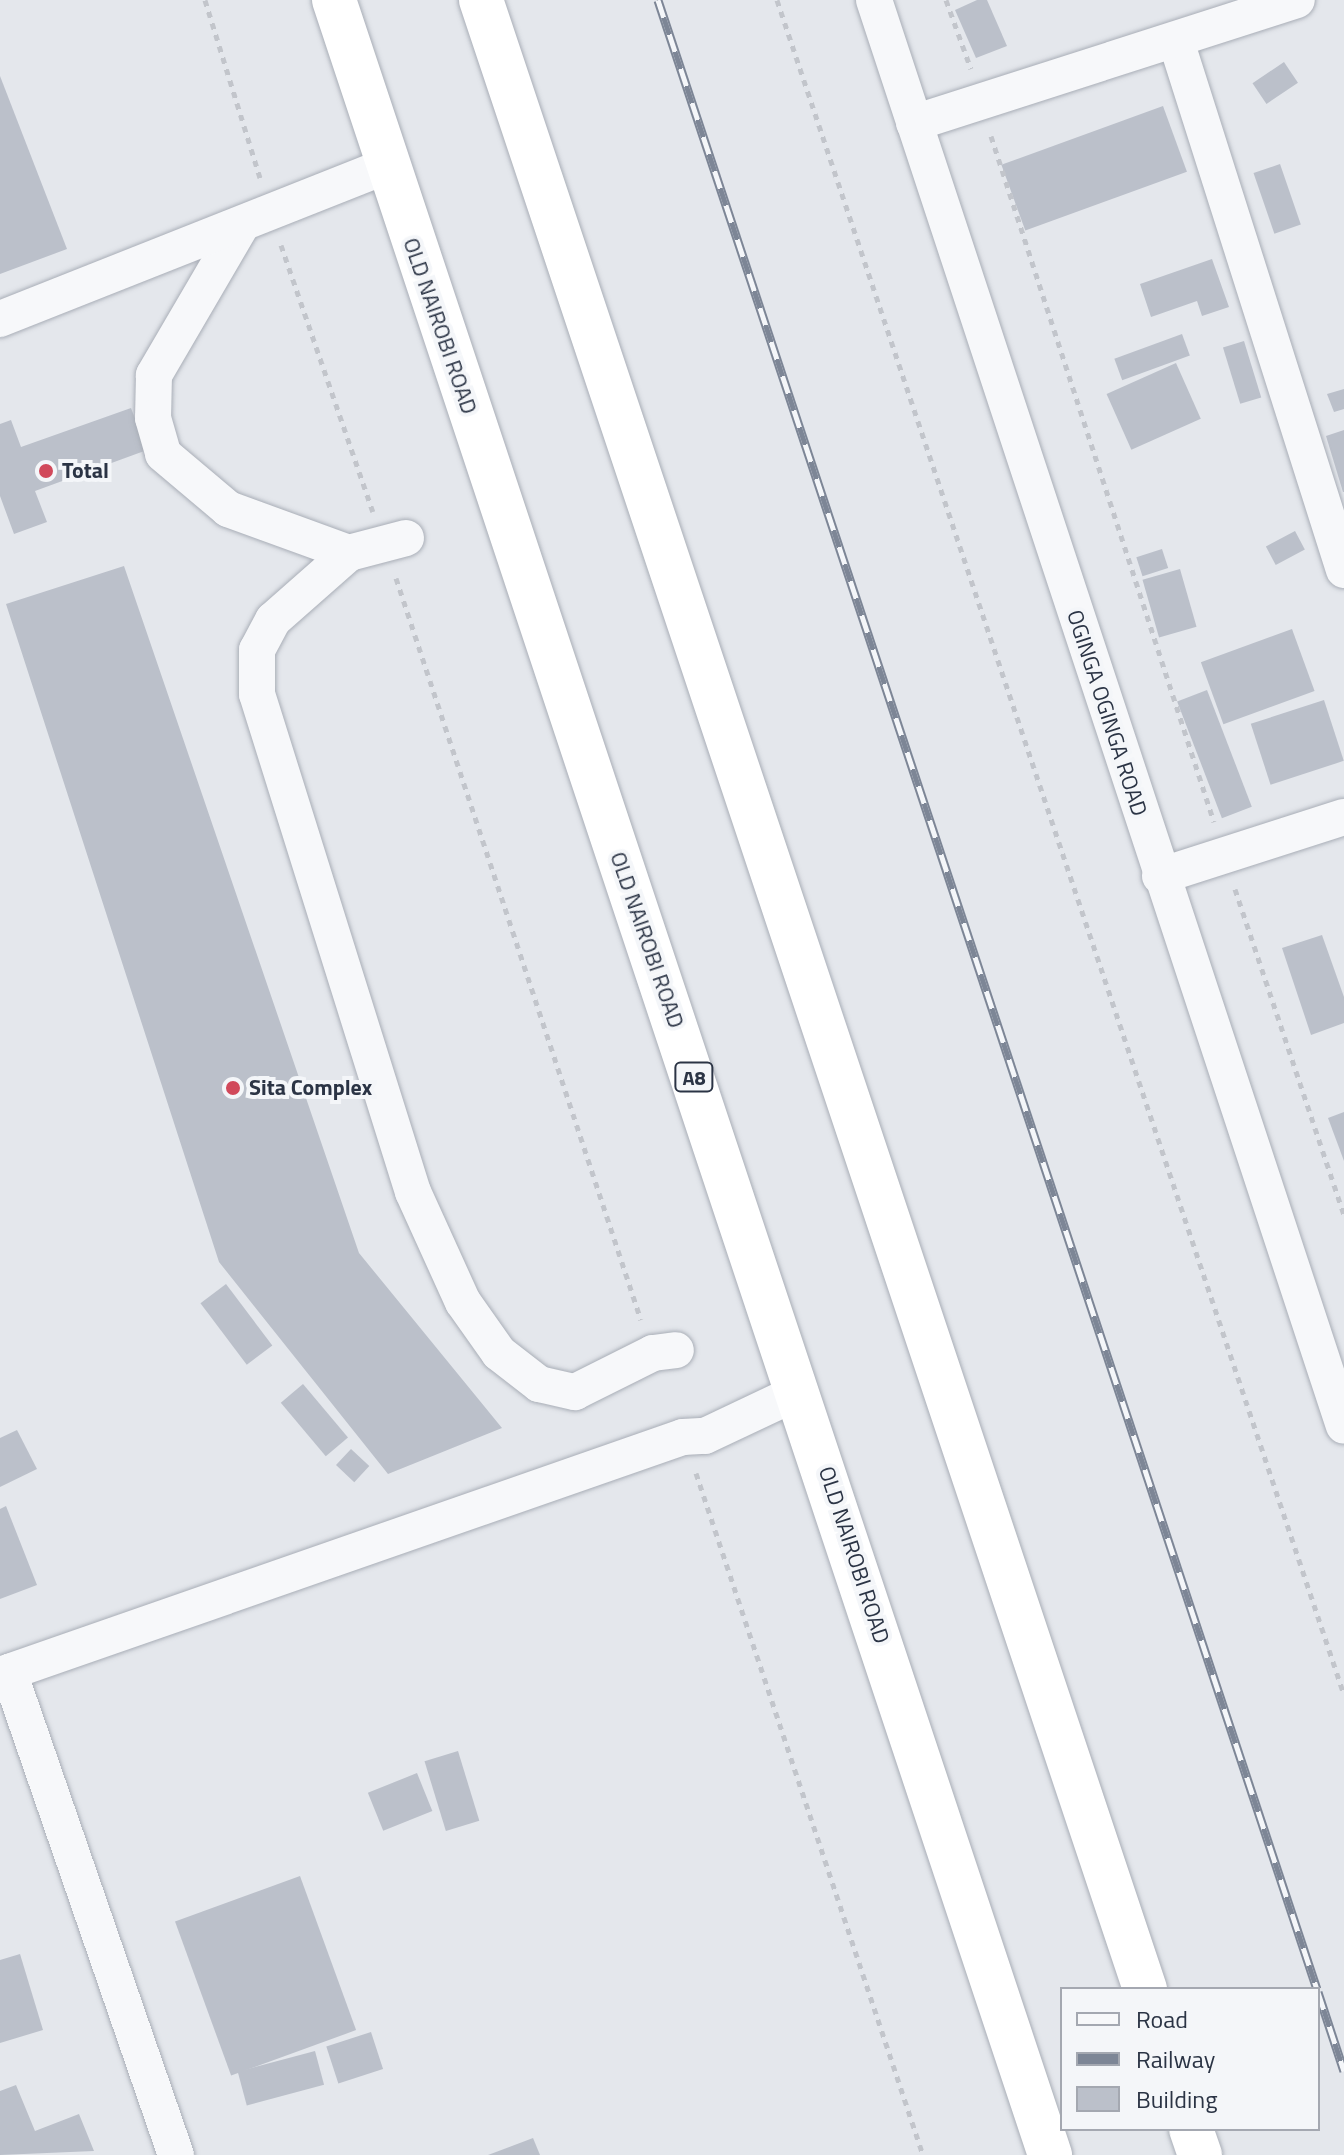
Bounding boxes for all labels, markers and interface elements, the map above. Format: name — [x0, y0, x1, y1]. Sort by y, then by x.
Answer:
street label: OLD NAIROBI ROAD — [397, 234, 483, 418]
place label: Total — [62, 458, 109, 484]
marker: Total — [37, 462, 55, 480]
street label: OGINGA OGINGA ROAD — [1061, 607, 1153, 819]
street label: OLD NAIROBI ROAD — [604, 848, 690, 1032]
road number: A8 — [674, 1061, 714, 1093]
place label: Sita Complex — [249, 1075, 372, 1101]
marker: Sita Complex — [224, 1079, 242, 1097]
street label: OLD NAIROBI ROAD — [813, 1463, 895, 1647]
legend — [1060, 1987, 1320, 2131]
text: Road — [1136, 2001, 1188, 2037]
text: Railway — [1136, 2041, 1215, 2077]
text: Building — [1136, 2081, 1218, 2117]

